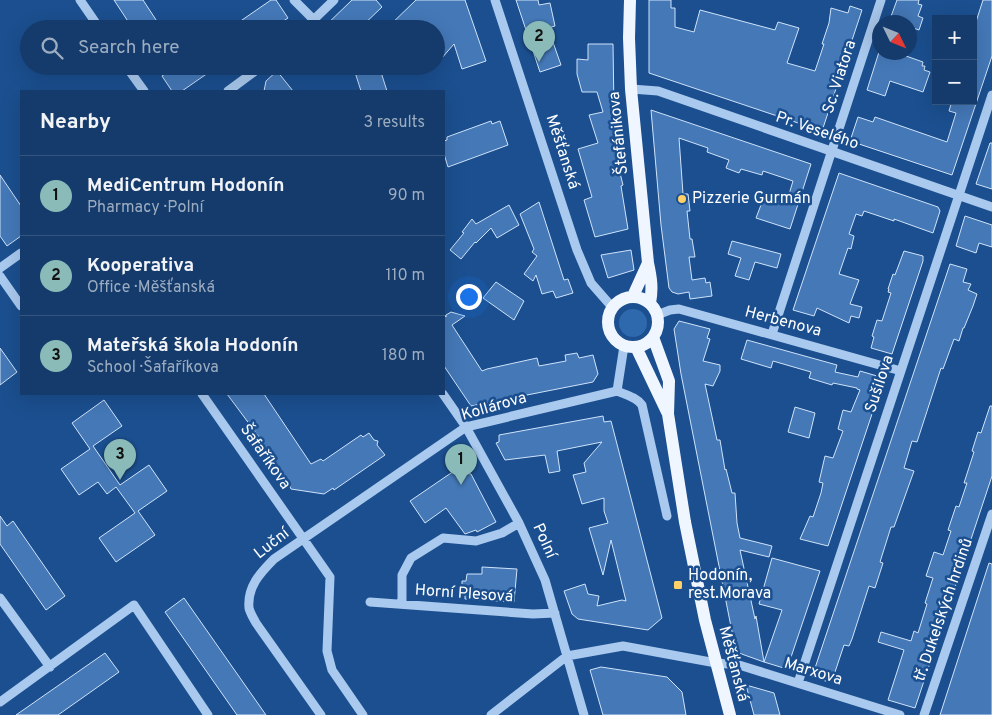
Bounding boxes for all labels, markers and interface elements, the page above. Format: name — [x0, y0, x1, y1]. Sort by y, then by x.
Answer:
north arrow — [872, 15, 917, 60]
map controls — [932, 15, 977, 105]
button: + — [932, 15, 977, 60]
search box — [20, 20, 445, 75]
pin: 2 — [523, 21, 555, 62]
icon: search — [38, 34, 66, 62]
text: Search here — [78, 36, 180, 60]
street label: Sc. Viatora — [819, 38, 861, 116]
button: − — [932, 60, 977, 105]
street label: Štefánikova — [603, 90, 633, 176]
street label: Pr. Veselého — [773, 107, 861, 155]
text: Nearby — [40, 109, 111, 136]
street label: Měšťanská — [541, 112, 584, 192]
text: 3 results — [363, 113, 425, 133]
text: MediCentrum Hodonín — [87, 174, 285, 198]
text: 1 — [53, 186, 59, 206]
text: 90 m — [388, 186, 425, 206]
place label: Pizzerie Gurmán — [692, 189, 811, 209]
marker: Pizzerie Gurmán — [676, 193, 688, 205]
text: Pharmacy · Polní — [87, 198, 204, 218]
text: Kooperativa — [87, 254, 194, 278]
text: 2 — [51, 266, 61, 286]
text: 110 m — [385, 266, 425, 286]
text: Office · Měšťanská — [87, 278, 215, 298]
your location — [456, 284, 482, 310]
street label: Herbenova — [742, 302, 824, 342]
text: Mateřská škola Hodonín — [87, 334, 299, 358]
text: 3 — [51, 346, 61, 366]
text: 180 m — [382, 346, 425, 366]
street label: Sušilova — [861, 353, 899, 415]
text: School · Šafaříkova — [87, 358, 219, 378]
street label: Kollárova — [459, 388, 529, 426]
street label: Šafaříkova — [235, 419, 296, 494]
pin: 3 — [104, 439, 136, 480]
pin: 1 — [445, 444, 477, 485]
street label: Polní — [527, 520, 561, 563]
street label: Luční — [250, 523, 295, 564]
street label: tř. Dukelských hrdinů — [910, 536, 978, 684]
place label: Hodonín, rest.Morava — [688, 566, 771, 604]
marker: Hodonín, rest.Morava — [672, 579, 684, 591]
street label: Horní Plesová — [414, 581, 514, 607]
street label: Měšťanská — [713, 624, 754, 704]
street label: Marxova — [781, 654, 845, 690]

